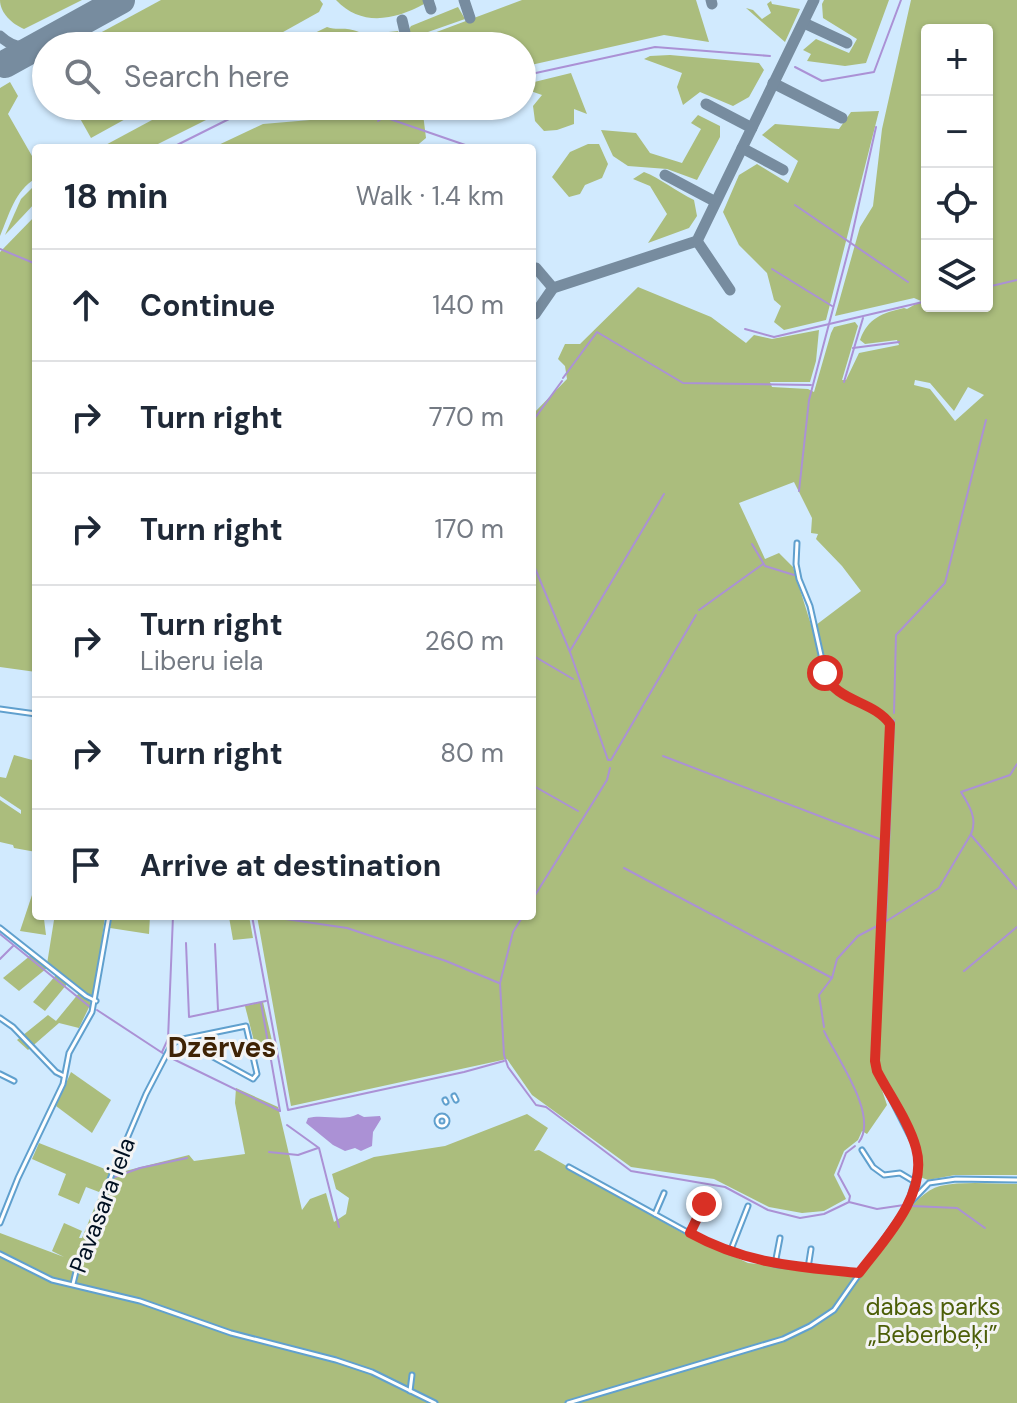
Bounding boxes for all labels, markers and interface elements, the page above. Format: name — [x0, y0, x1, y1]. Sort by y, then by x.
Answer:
map controls — [921, 24, 993, 312]
button: + — [921, 24, 993, 96]
search box — [32, 32, 536, 120]
icon: search — [60, 54, 104, 98]
text: Search here — [124, 57, 290, 96]
button: − — [921, 96, 993, 168]
button: locate — [921, 168, 993, 240]
text: 18 min — [64, 174, 168, 219]
text: Walk · 1.4 km — [356, 179, 504, 213]
button: layers — [921, 240, 993, 312]
icon: ahead — [64, 283, 108, 327]
text: Continue — [140, 286, 275, 325]
text: 140 m — [432, 288, 504, 322]
icon: right — [64, 395, 108, 439]
text: Turn right — [140, 398, 283, 437]
text: 770 m — [429, 400, 504, 434]
icon: right — [64, 507, 108, 551]
text: Turn right — [140, 510, 283, 549]
text: 170 m — [435, 512, 504, 546]
text: Turn right — [140, 605, 283, 644]
icon: right — [64, 619, 108, 663]
text: 260 m — [425, 624, 504, 658]
text: Liberu iela — [140, 644, 263, 678]
route start — [807, 655, 843, 691]
icon: right — [64, 731, 108, 775]
text: Turn right — [140, 734, 283, 773]
text: 80 m — [440, 736, 504, 770]
icon: arrive — [64, 843, 108, 887]
text: Arrive at destination — [140, 846, 441, 885]
district label: Dzērves — [168, 1029, 276, 1066]
street label: Pavasara iela — [62, 1133, 142, 1277]
route end — [686, 1186, 722, 1222]
park label: dabas parks „Beberbeķi” — [865, 1291, 1001, 1350]

